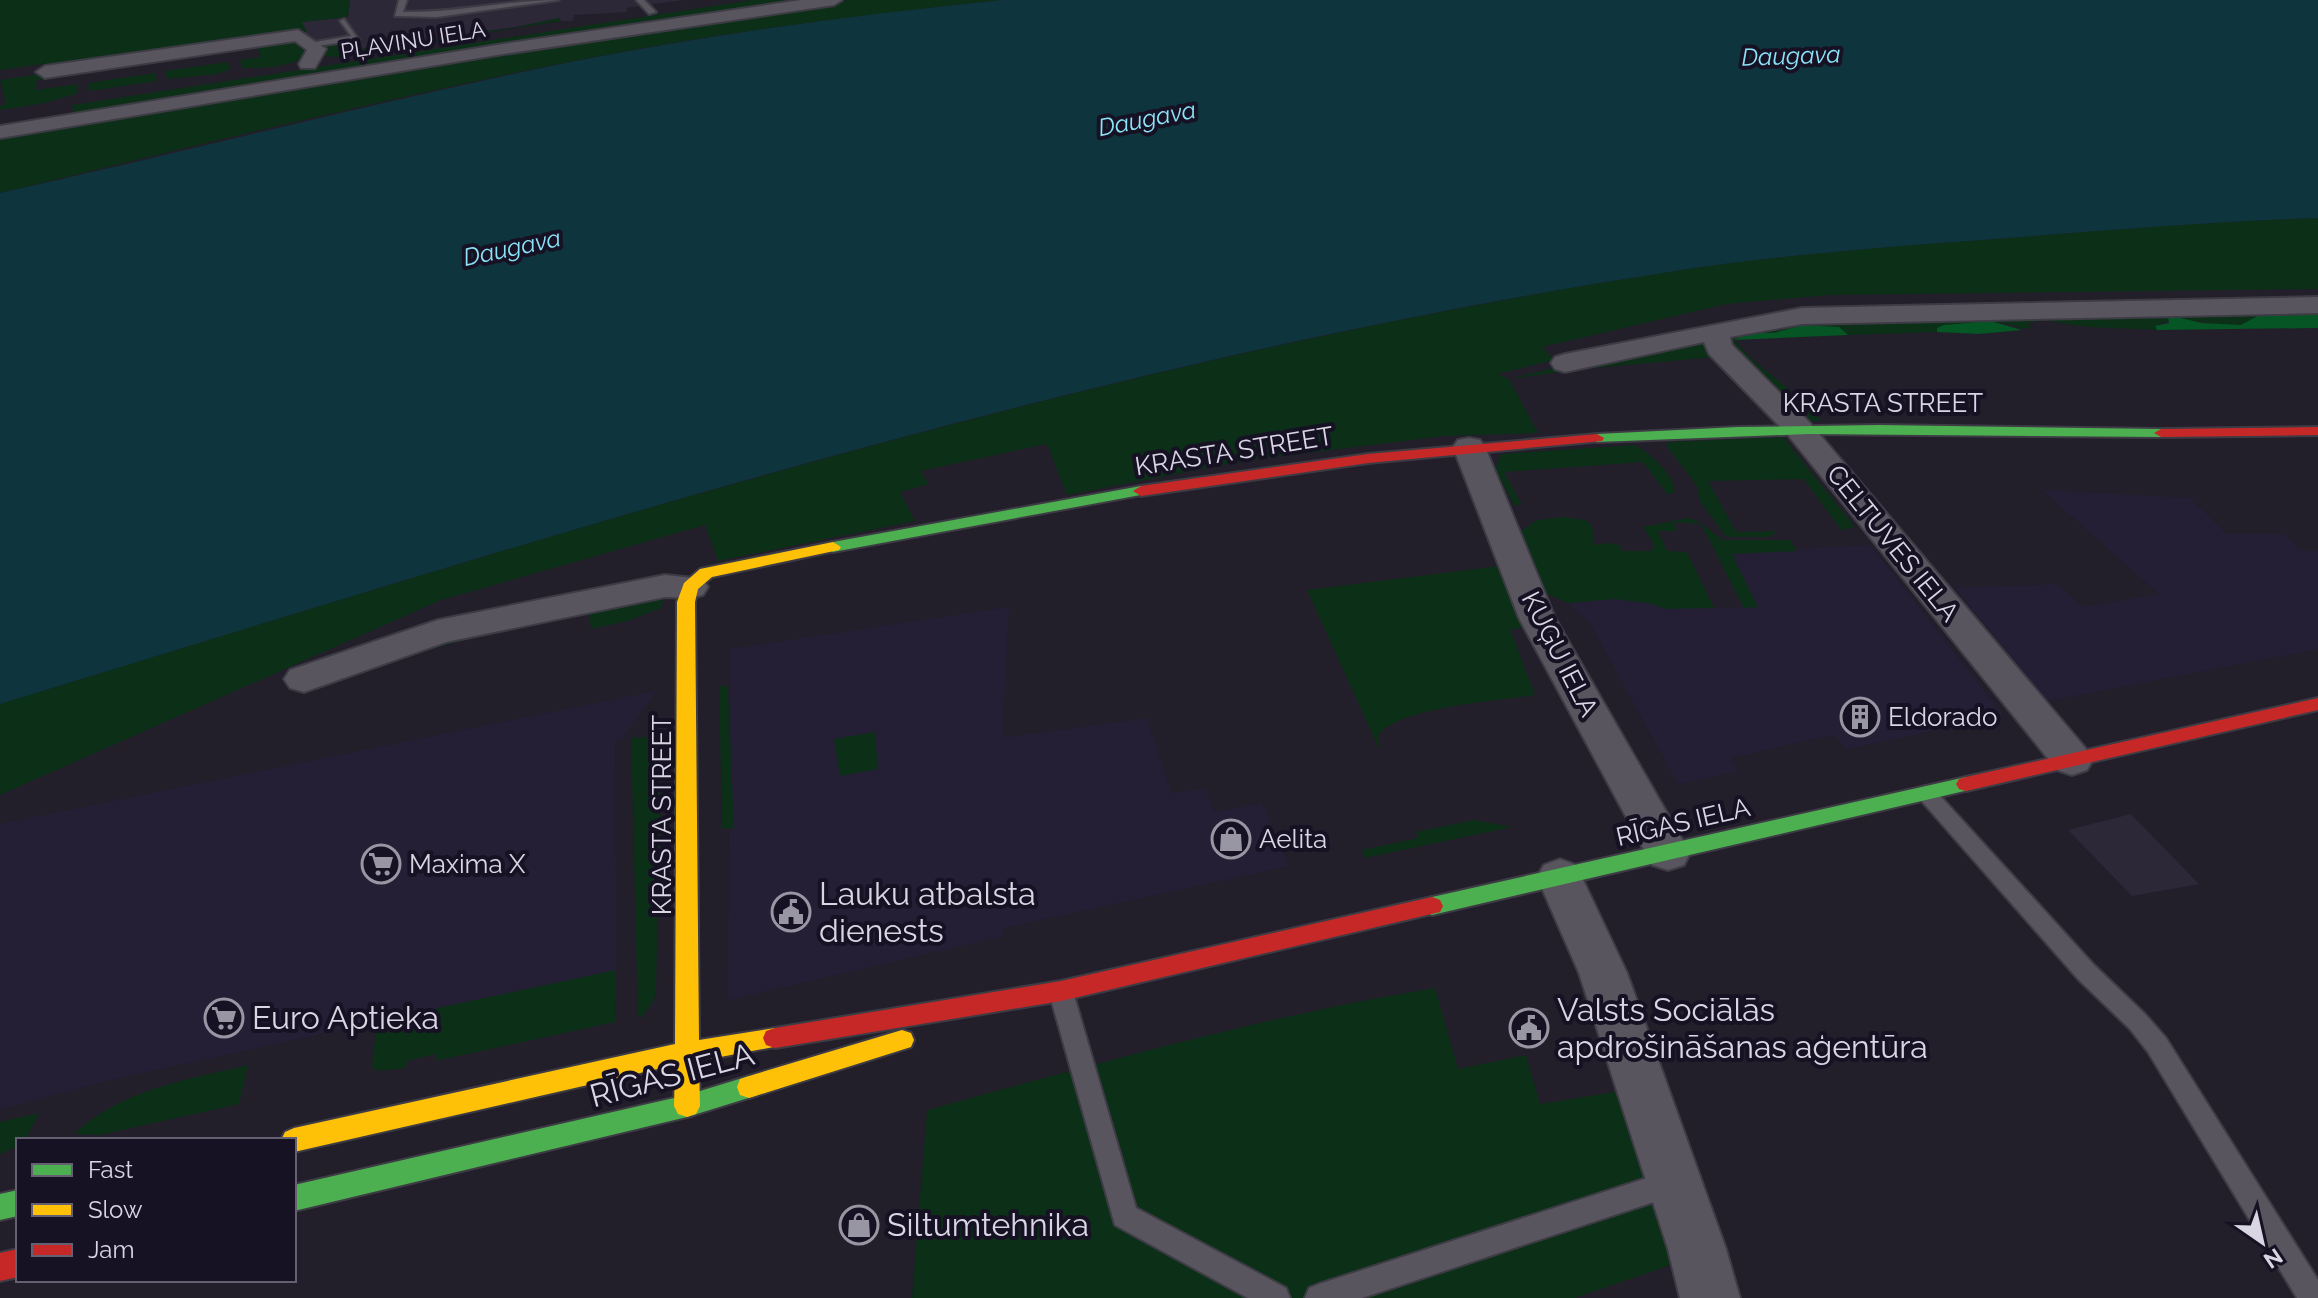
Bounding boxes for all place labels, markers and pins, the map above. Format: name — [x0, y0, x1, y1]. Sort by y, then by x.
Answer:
building icon: Eldorado — [1839, 696, 1881, 738]
place label: Eldorado — [1888, 702, 1997, 732]
shop icon: Aelita — [1210, 818, 1252, 860]
place label: Aelita — [1259, 824, 1327, 854]
supermarket icon: Maxima X — [360, 843, 402, 885]
place label: Maxima X — [409, 849, 526, 879]
place label: Lauku atbalsta dienests — [819, 875, 1036, 949]
public building icon: Lauku atbalsta dienests — [770, 891, 812, 933]
place label: Valsts Sociālās apdrošināšanas aģentūra — [1557, 991, 1928, 1065]
supermarket icon: Euro Aptieka — [203, 997, 245, 1039]
place label: Euro Aptieka — [252, 999, 439, 1036]
public building icon: Valsts Sociālās apdrošināšanas aģentūra — [1508, 1007, 1550, 1049]
shop icon: Siltumtehnika — [838, 1204, 880, 1246]
place label: Siltumtehnika — [887, 1206, 1089, 1243]

